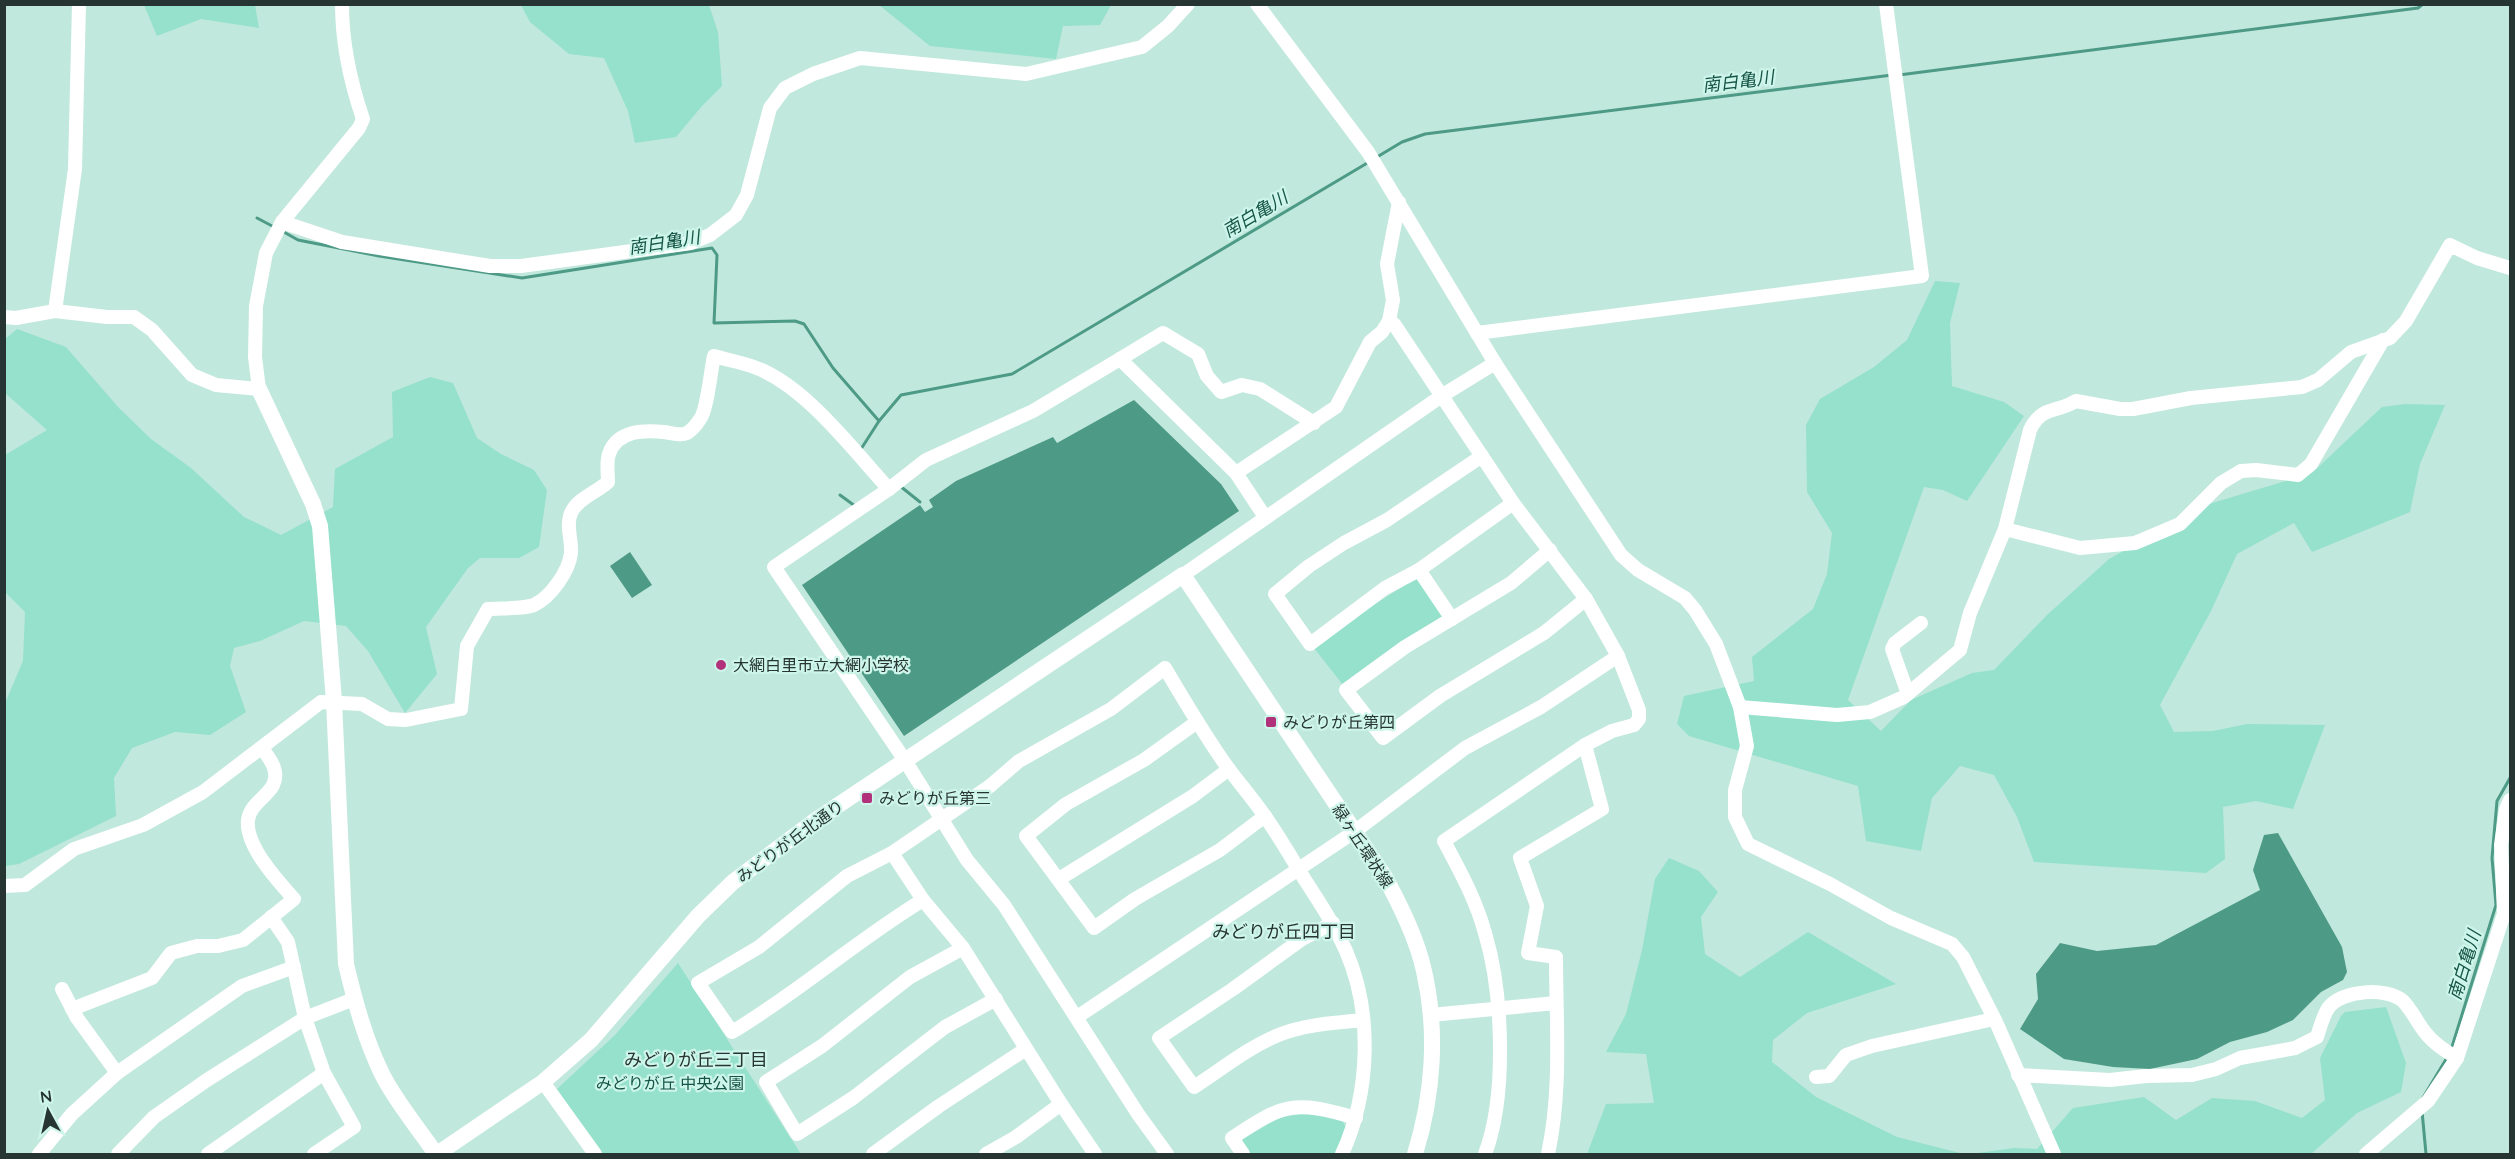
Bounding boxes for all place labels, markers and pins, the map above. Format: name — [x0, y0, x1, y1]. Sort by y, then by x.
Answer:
place label: 大網白里市立大網小学校 — [733, 655, 909, 675]
marker: 大網白里市立大網小学校 — [714, 658, 728, 672]
place label: みどりが丘第四 — [1283, 712, 1395, 732]
marker: みどりが丘第四 — [1264, 715, 1278, 729]
place label: みどりが丘第三 — [879, 788, 991, 808]
marker: みどりが丘第三 — [860, 791, 874, 805]

